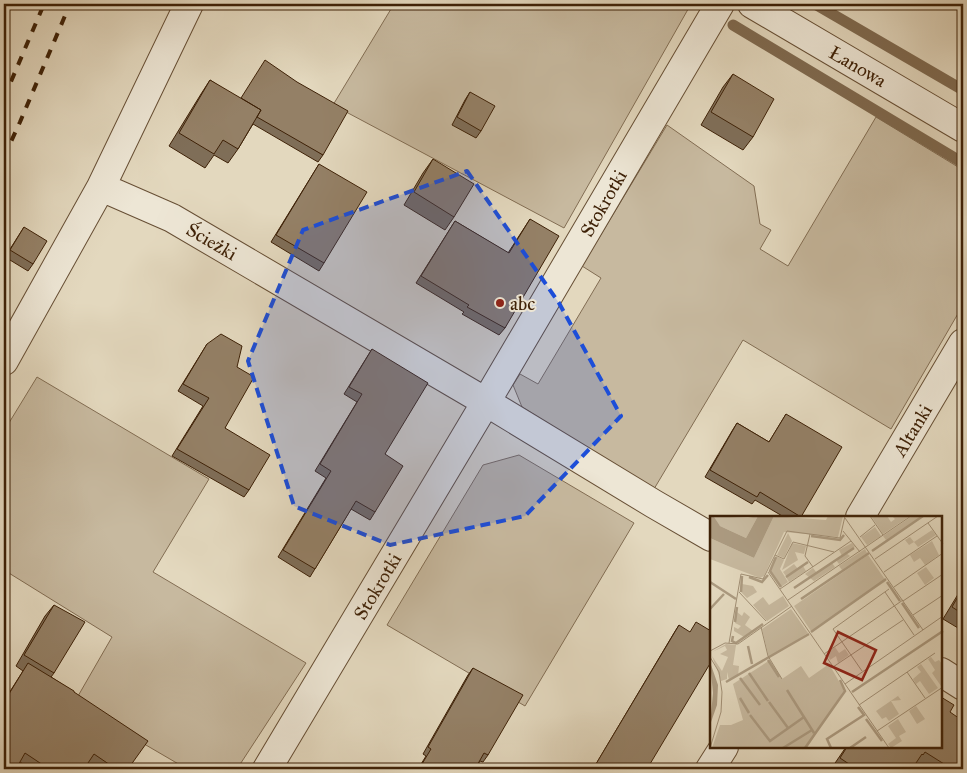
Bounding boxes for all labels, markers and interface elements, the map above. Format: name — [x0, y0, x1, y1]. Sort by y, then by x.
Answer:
street label: Łanowa — [825, 41, 891, 92]
street label: Stokrotki — [575, 166, 632, 241]
street label: Ścieżki — [182, 217, 242, 265]
place label: abc — [510, 292, 535, 315]
marker: abc — [494, 297, 506, 309]
street label: Altanki — [887, 400, 937, 461]
inset map — [710, 516, 942, 748]
street label: Stokrotki — [349, 549, 406, 624]

